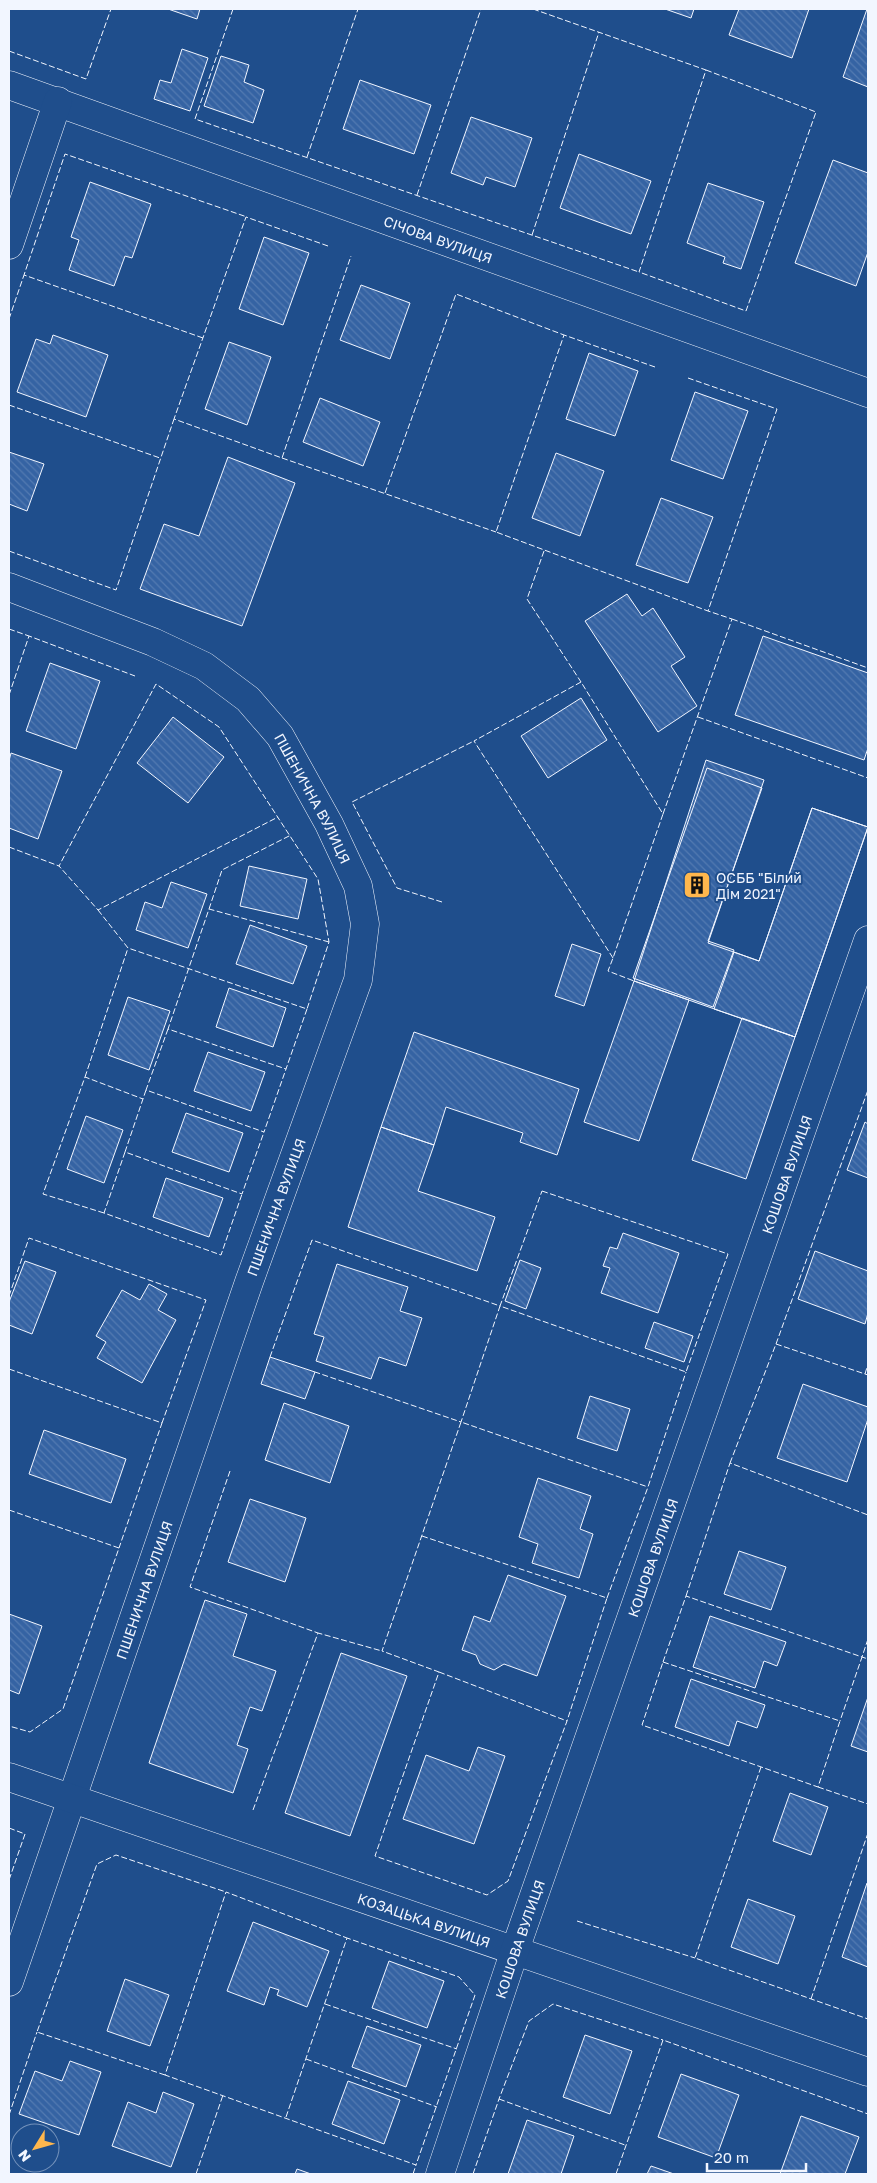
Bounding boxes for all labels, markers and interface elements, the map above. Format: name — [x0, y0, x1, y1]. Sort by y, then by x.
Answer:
street label: СІЧОВА ВУЛИЦЯ — [382, 212, 495, 266]
street label: ПШЕНИЧНА ВУЛИЦЯ — [272, 730, 355, 866]
place label: ОСББ "Білий Дім 2021" — [716, 869, 802, 902]
building icon: ОСББ "Білий Дім 2021" — [682, 870, 712, 900]
street label: КОШОВА ВУЛИЦЯ — [758, 1113, 815, 1236]
street label: ПШЕНИЧНА ВУЛИЦЯ — [243, 1136, 309, 1278]
street label: КОШОВА ВУЛИЦЯ — [624, 1496, 681, 1619]
street label: ПШЕНИЧНА ВУЛИЦЯ — [112, 1519, 176, 1661]
street label: КОШОВА ВУЛИЦЯ — [491, 1877, 547, 2000]
street label: КОЗАЦЬКА ВУЛИЦЯ — [356, 1889, 493, 1950]
north arrow — [10, 2123, 60, 2173]
scale bar — [707, 2140, 806, 2172]
text: N — [14, 2147, 34, 2165]
text: 20 m — [714, 2148, 749, 2166]

